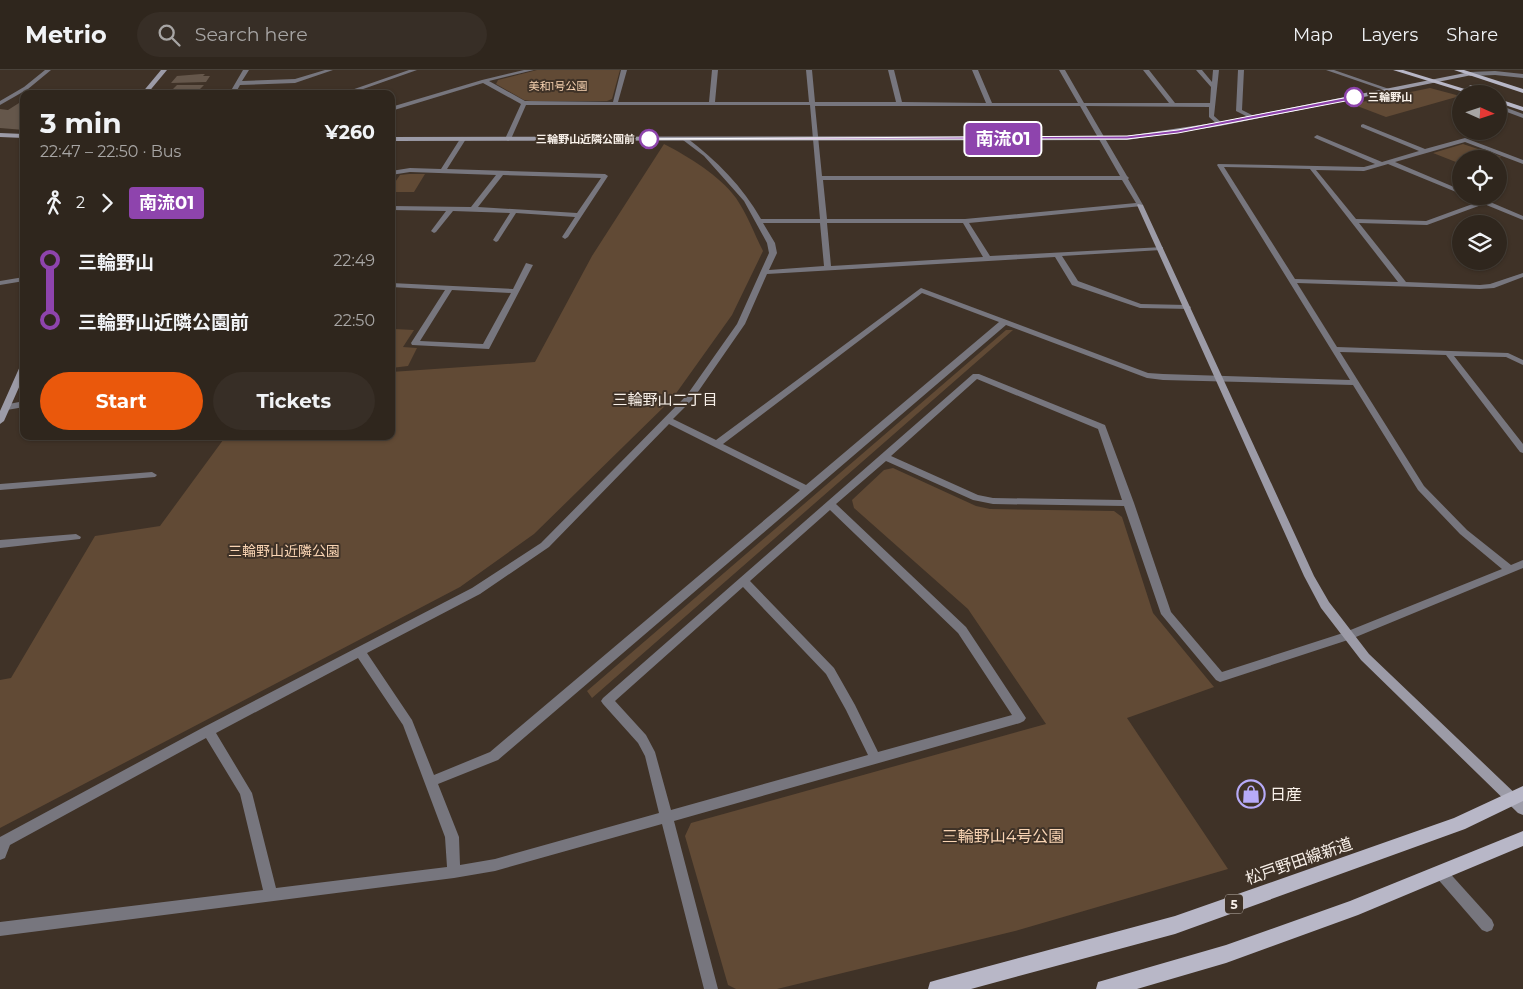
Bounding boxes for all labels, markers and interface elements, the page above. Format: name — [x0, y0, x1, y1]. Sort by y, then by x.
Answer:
search box — [137, 12, 487, 57]
text: Metrio — [25, 20, 107, 49]
icon: search — [155, 21, 183, 49]
text: Search here — [195, 23, 308, 46]
text: Map — [1293, 24, 1333, 46]
text: Layers — [1361, 24, 1418, 46]
text: Share — [1446, 24, 1498, 46]
park label: 美和1号公園 — [529, 79, 587, 93]
north arrow — [1452, 85, 1508, 140]
map controls — [1452, 85, 1507, 270]
marker: 三輪野山 — [1344, 87, 1364, 107]
place label: 三輪野山 — [1368, 90, 1412, 104]
text: 3 min — [40, 106, 122, 140]
text: ¥260 — [325, 121, 375, 144]
line badge: 南流01 — [968, 123, 1038, 155]
text: 南流01 — [975, 128, 1031, 150]
marker: 三輪野山近隣公園前 — [639, 129, 659, 149]
place label: 三輪野山近隣公園前 — [536, 132, 635, 146]
text: 22:47 – 22:50 · Bus — [40, 142, 181, 161]
button: locate — [1452, 150, 1507, 205]
icon: walk — [40, 189, 68, 217]
icon: forward — [93, 189, 121, 217]
text: 南流01 — [139, 192, 194, 214]
text: 2 — [76, 193, 85, 212]
button: layers — [1452, 215, 1507, 270]
text: 三輪野山 — [78, 251, 154, 274]
text: 22:49 — [333, 251, 375, 270]
text: 三輪野山近隣公園前 — [78, 311, 249, 334]
text: 22:50 — [334, 311, 375, 330]
button: Start — [40, 372, 203, 430]
button: Tickets — [213, 372, 375, 430]
district label: 三輪野山二丁目 — [612, 390, 718, 409]
park label: 三輪野山近隣公園 — [228, 542, 340, 560]
shop icon: 日産 — [1236, 779, 1266, 809]
place label: 日産 — [1270, 785, 1302, 804]
park label: 三輪野山4号公園 — [942, 827, 1064, 846]
street label: 松戸野田線新道 — [1243, 834, 1355, 888]
road number: 5 — [1225, 894, 1243, 914]

